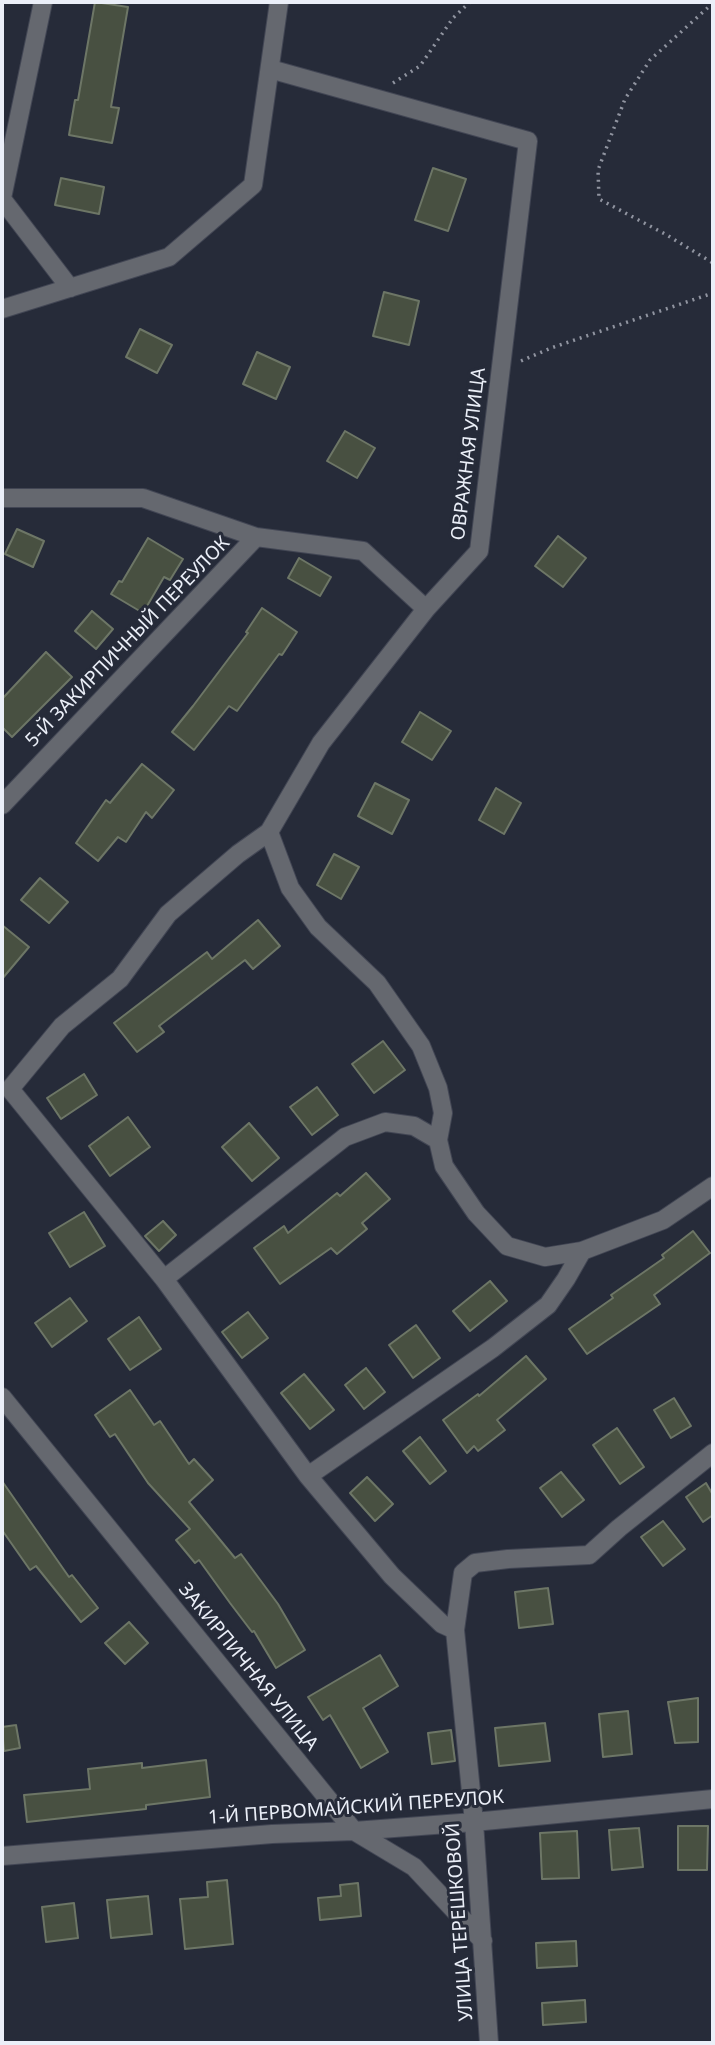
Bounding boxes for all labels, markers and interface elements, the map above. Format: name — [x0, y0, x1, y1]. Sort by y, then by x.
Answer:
street label: ОВРАЖНАЯ УЛИЦА — [447, 366, 491, 542]
street label: 5-Й ЗАКИРПИЧНЫЙ ПЕРЕУЛОК — [21, 532, 235, 752]
street label: ЗАКИРПИЧНАЯ УЛИЦА — [173, 1579, 323, 1755]
street label: 1-Й ПЕРВОМАЙСКИЙ ПЕРЕУЛОК — [207, 1786, 505, 1830]
street label: УЛИЦА ТЕРЕШКОВОЙ — [442, 1822, 478, 2022]

